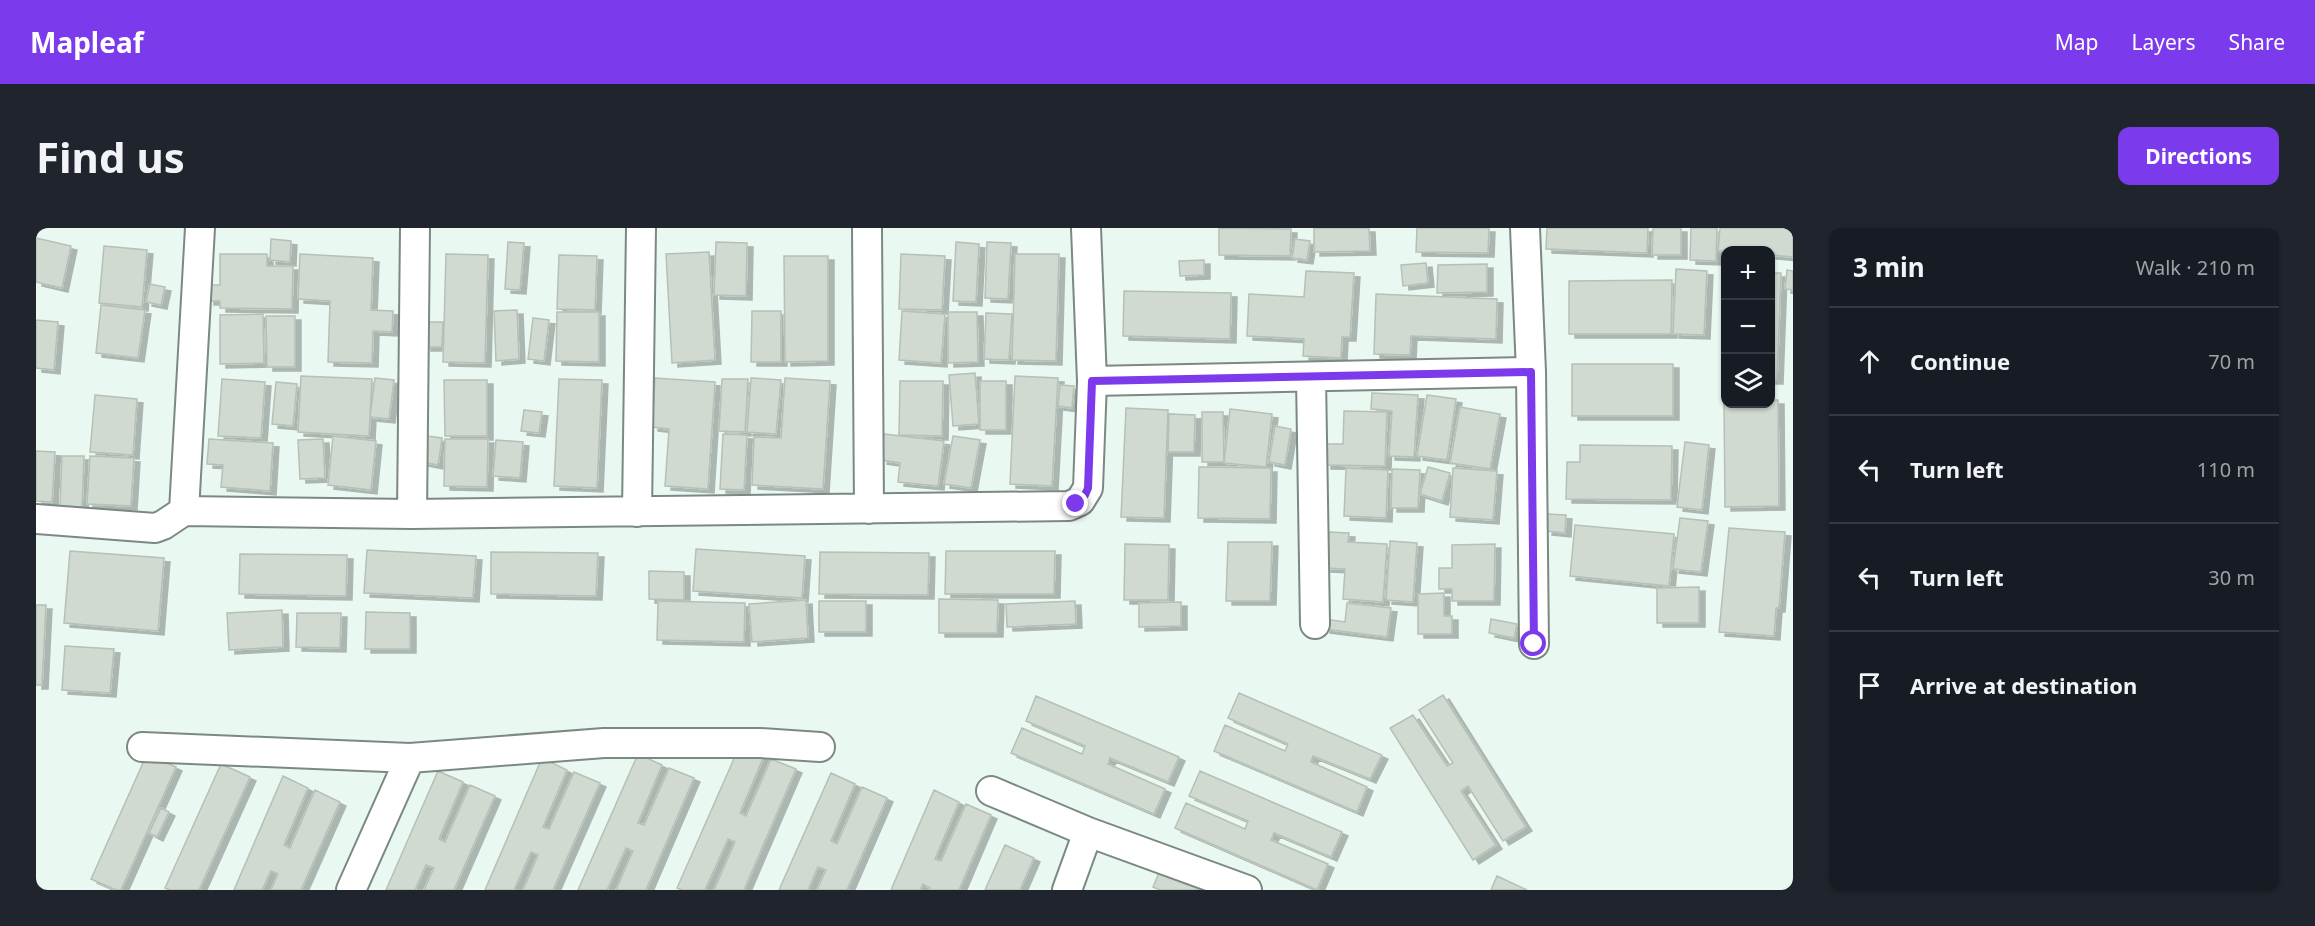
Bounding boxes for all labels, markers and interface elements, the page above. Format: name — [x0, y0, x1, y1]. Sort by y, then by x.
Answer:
text: Mapleaf — [30, 23, 144, 61]
text: Map — [2055, 28, 2099, 56]
text: Layers — [2132, 28, 2196, 56]
text: Share — [2229, 28, 2285, 56]
button: Directions — [2118, 127, 2279, 185]
text: Find us — [36, 128, 185, 185]
map controls — [1721, 246, 1775, 408]
button: + — [1721, 246, 1775, 300]
text: 3 min — [1853, 249, 1925, 285]
text: Walk · 210 m — [2136, 254, 2255, 281]
button: − — [1721, 300, 1775, 354]
icon: ahead — [1853, 345, 1886, 378]
text: Continue — [1910, 346, 2010, 376]
text: 70 m — [2208, 348, 2255, 375]
button: layers — [1721, 354, 1775, 408]
icon: left — [1853, 453, 1886, 486]
text: Turn left — [1910, 454, 2004, 484]
text: 110 m — [2197, 456, 2255, 483]
route end — [1062, 490, 1088, 516]
icon: left — [1853, 561, 1886, 594]
text: Turn left — [1910, 562, 2004, 592]
text: 30 m — [2208, 564, 2255, 591]
route start — [1520, 630, 1546, 656]
icon: arrive — [1853, 669, 1886, 702]
text: Arrive at destination — [1910, 670, 2137, 700]

